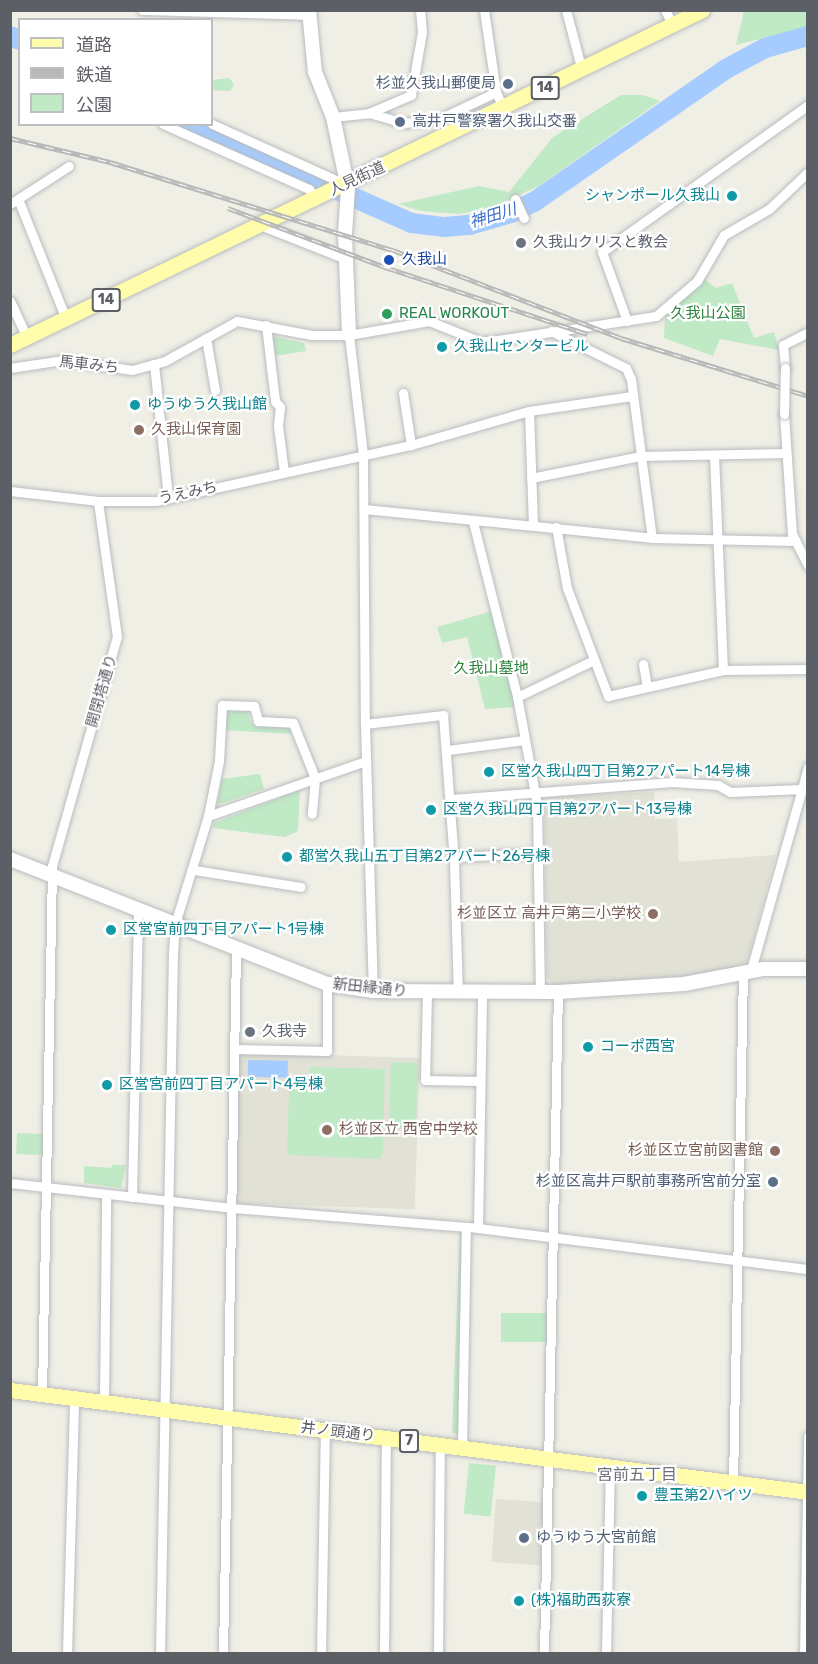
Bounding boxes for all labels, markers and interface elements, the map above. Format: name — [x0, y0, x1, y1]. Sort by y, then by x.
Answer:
legend — [18, 18, 213, 126]
text: 道路 — [76, 34, 112, 56]
text: 鉄道 — [76, 64, 112, 86]
place label: 杉並久我山郵便局 — [376, 75, 496, 93]
marker: 杉並久我山郵便局 — [501, 77, 515, 91]
road number: 14 — [530, 77, 560, 99]
text: 公園 — [76, 94, 112, 116]
place label: 高井戸警察署久我山交番 — [412, 113, 577, 131]
marker: 高井戸警察署久我山交番 — [393, 115, 407, 129]
street label: 人見街道 — [326, 158, 388, 200]
place label: シャンポール久我山 — [585, 187, 720, 205]
marker: シャンポール久我山 — [725, 189, 739, 203]
water label: 神田川 — [467, 200, 519, 232]
place label: 久我山クリスと教会 — [533, 234, 668, 252]
marker: 久我山クリスと教会 — [514, 236, 528, 250]
marker: 久我山 — [380, 251, 398, 269]
place label: 久我山 — [402, 251, 447, 269]
road number: 14 — [91, 289, 121, 311]
place label: REAL WORKOUT — [399, 305, 510, 323]
park label: 久我山公園 — [671, 305, 745, 323]
marker: REAL WORKOUT — [380, 307, 394, 321]
place label: 久我山センタービル — [454, 338, 589, 356]
marker: 久我山センタービル — [435, 340, 449, 354]
street label: 馬車みち — [58, 353, 120, 377]
place label: ゆうゆう久我山館 — [147, 396, 267, 414]
marker: ゆうゆう久我山館 — [128, 398, 142, 412]
place label: 久我山保育園 — [151, 421, 241, 439]
marker: 久我山保育園 — [132, 423, 146, 437]
street label: うえみち — [157, 478, 219, 508]
street label: 開閉塔通り — [83, 652, 121, 730]
park label: 久我山墓地 — [454, 660, 528, 678]
place label: 区営久我山四丁目第2アパート14号棟 — [501, 763, 751, 781]
marker: 区営久我山四丁目第2アパート14号棟 — [482, 765, 496, 779]
place label: 区営久我山四丁目第2アパート13号棟 — [443, 801, 692, 819]
marker: 区営久我山四丁目第2アパート13号棟 — [424, 803, 438, 817]
place label: 都営久我山五丁目第2アパート26号棟 — [299, 848, 551, 866]
marker: 都営久我山五丁目第2アパート26号棟 — [280, 850, 294, 864]
place label: 杉並区立 高井戸第二小学校 — [457, 905, 641, 923]
marker: 杉並区立 高井戸第二小学校 — [646, 907, 660, 921]
place label: 区営宮前四丁目アパート1号棟 — [123, 921, 324, 939]
marker: 区営宮前四丁目アパート1号棟 — [104, 923, 118, 937]
street label: 新田縁通り — [332, 975, 408, 1001]
place label: 久我寺 — [262, 1023, 307, 1041]
marker: 久我寺 — [243, 1025, 257, 1039]
place label: コーポ西宮 — [600, 1038, 675, 1056]
marker: コーポ西宮 — [581, 1040, 595, 1054]
place label: 区営宮前四丁目アパート4号棟 — [119, 1076, 323, 1094]
marker: 区営宮前四丁目アパート4号棟 — [100, 1078, 114, 1092]
place label: 杉並区立 西宮中学校 — [339, 1121, 478, 1139]
marker: 杉並区立 西宮中学校 — [320, 1123, 334, 1137]
place label: 杉並区立宮前図書館 — [628, 1142, 763, 1160]
marker: 杉並区立宮前図書館 — [768, 1144, 782, 1158]
place label: 杉並区高井戸駅前事務所宮前分室 — [536, 1173, 761, 1191]
marker: 杉並区高井戸駅前事務所宮前分室 — [766, 1175, 780, 1189]
street label: 井ノ頭通り — [300, 1418, 376, 1446]
road number: 7 — [398, 1430, 420, 1452]
district label: 宮前五丁目 — [597, 1465, 677, 1485]
place label: 豊玉第2ハイツ — [654, 1487, 753, 1505]
marker: 豊玉第2ハイツ — [635, 1489, 649, 1503]
place label: ゆうゆう大宮前館 — [536, 1529, 656, 1547]
marker: ゆうゆう大宮前館 — [517, 1531, 531, 1545]
place label: (株)福助西荻寮 — [531, 1592, 631, 1610]
marker: (株)福助西荻寮 — [512, 1594, 526, 1608]

